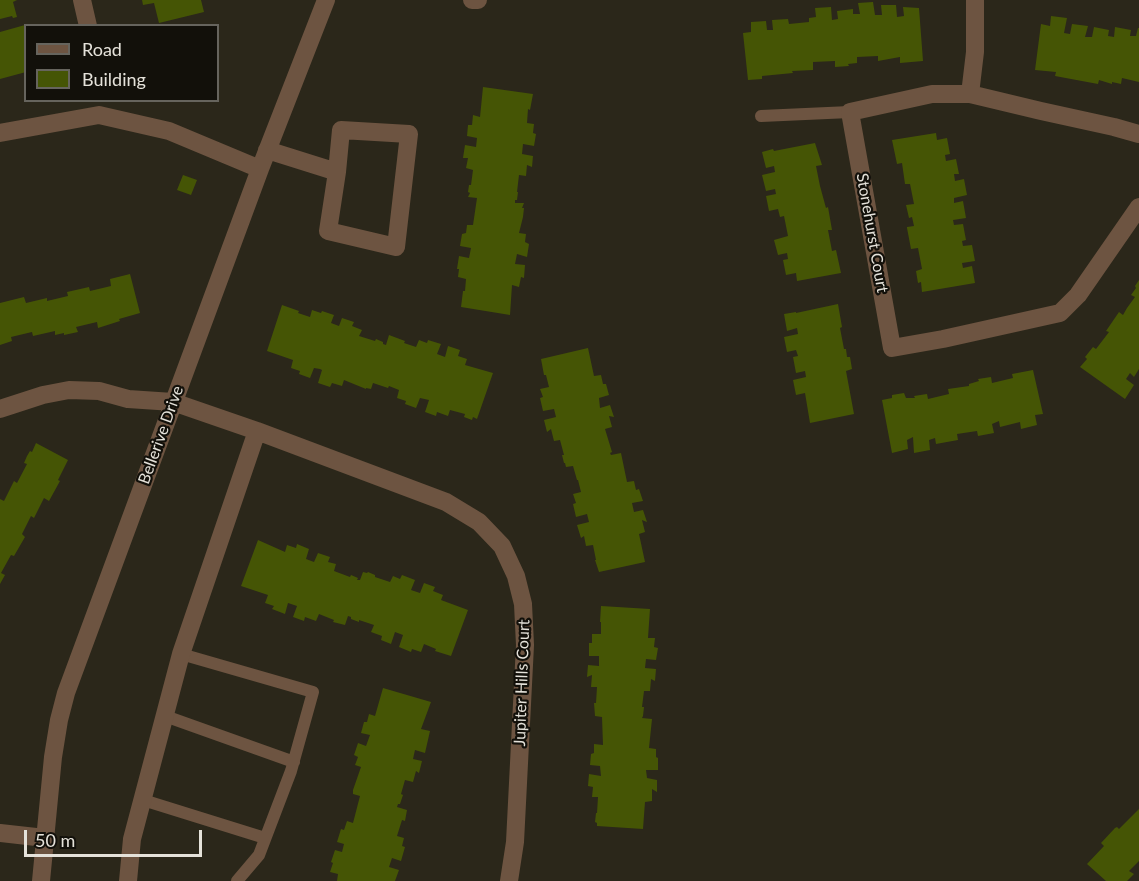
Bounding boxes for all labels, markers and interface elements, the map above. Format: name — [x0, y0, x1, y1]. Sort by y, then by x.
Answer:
legend — [24, 24, 219, 102]
text: Road — [82, 38, 122, 60]
text: Building — [82, 68, 146, 90]
street label: Stonehurst Court — [852, 172, 892, 294]
street label: Bellerive Drive — [134, 383, 188, 487]
street label: Jupiter Hills Court — [510, 619, 534, 747]
scale bar — [27, 818, 206, 856]
text: 50 m — [35, 829, 75, 851]

